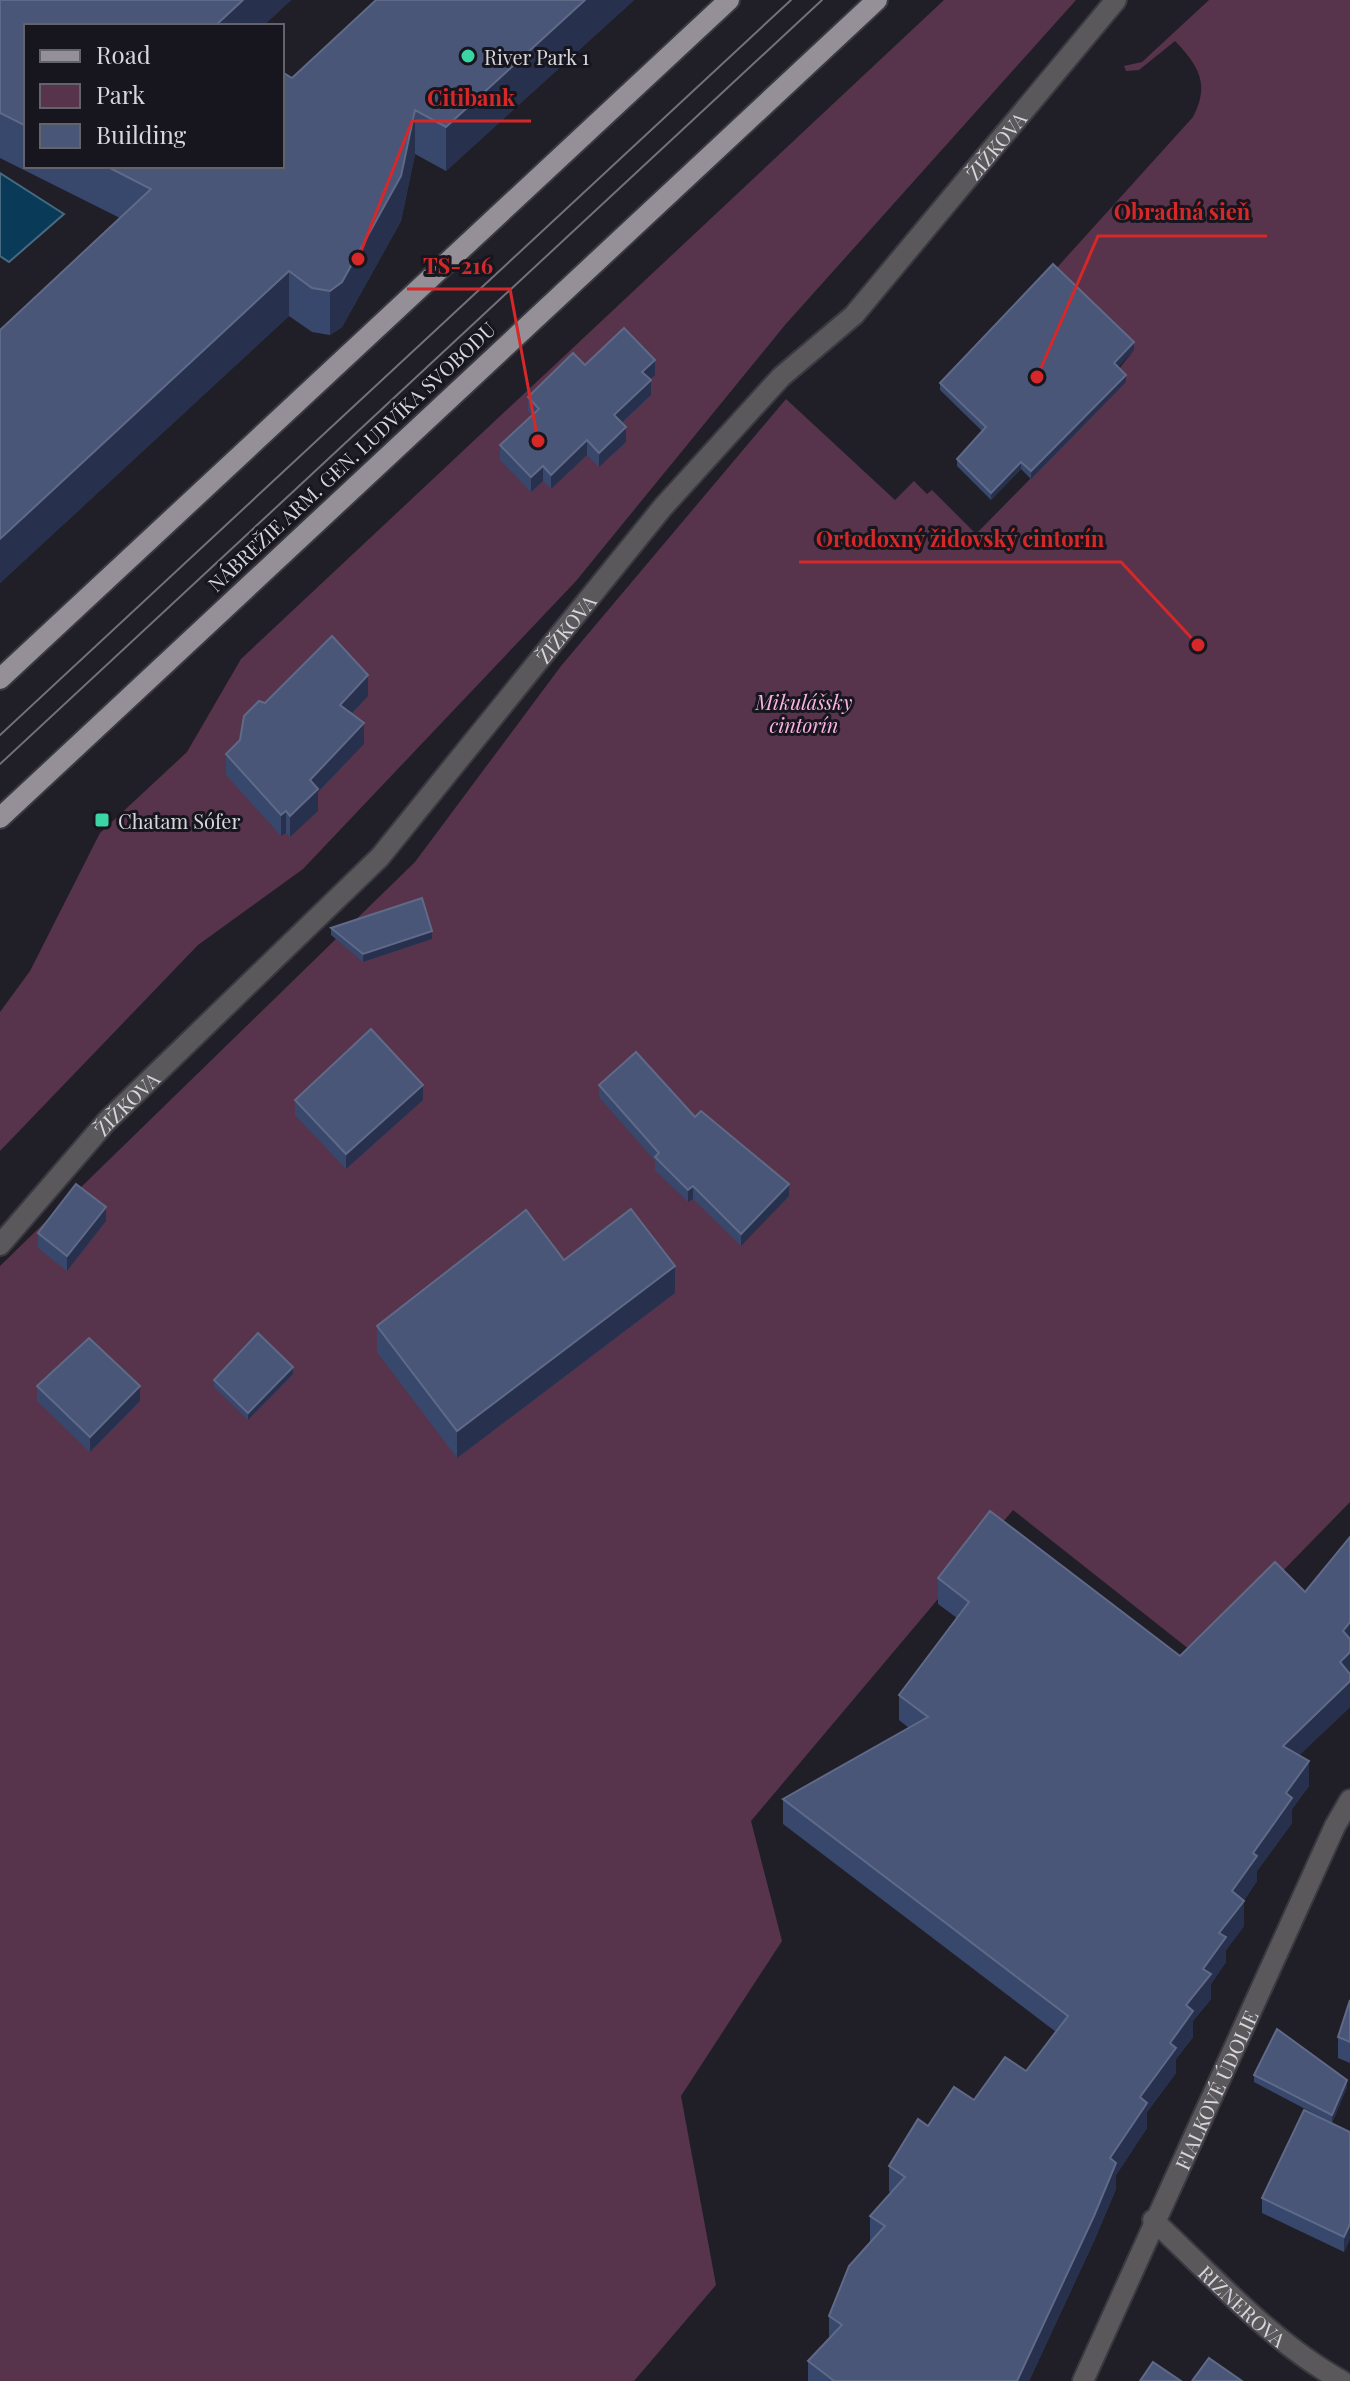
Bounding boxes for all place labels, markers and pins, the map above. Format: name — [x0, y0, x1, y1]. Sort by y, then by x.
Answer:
place label: River Park 1 — [484, 43, 589, 70]
marker: River Park 1 — [459, 47, 477, 65]
callout: Citibank — [412, 75, 531, 121]
callout: Obradná sieň — [1098, 190, 1267, 236]
callout: TS-216 — [407, 243, 510, 289]
callout: Ortodoxný židovský cintorín — [799, 516, 1121, 562]
place label: Chatam Sófer — [118, 807, 240, 834]
marker: Chatam Sófer — [93, 811, 111, 829]

